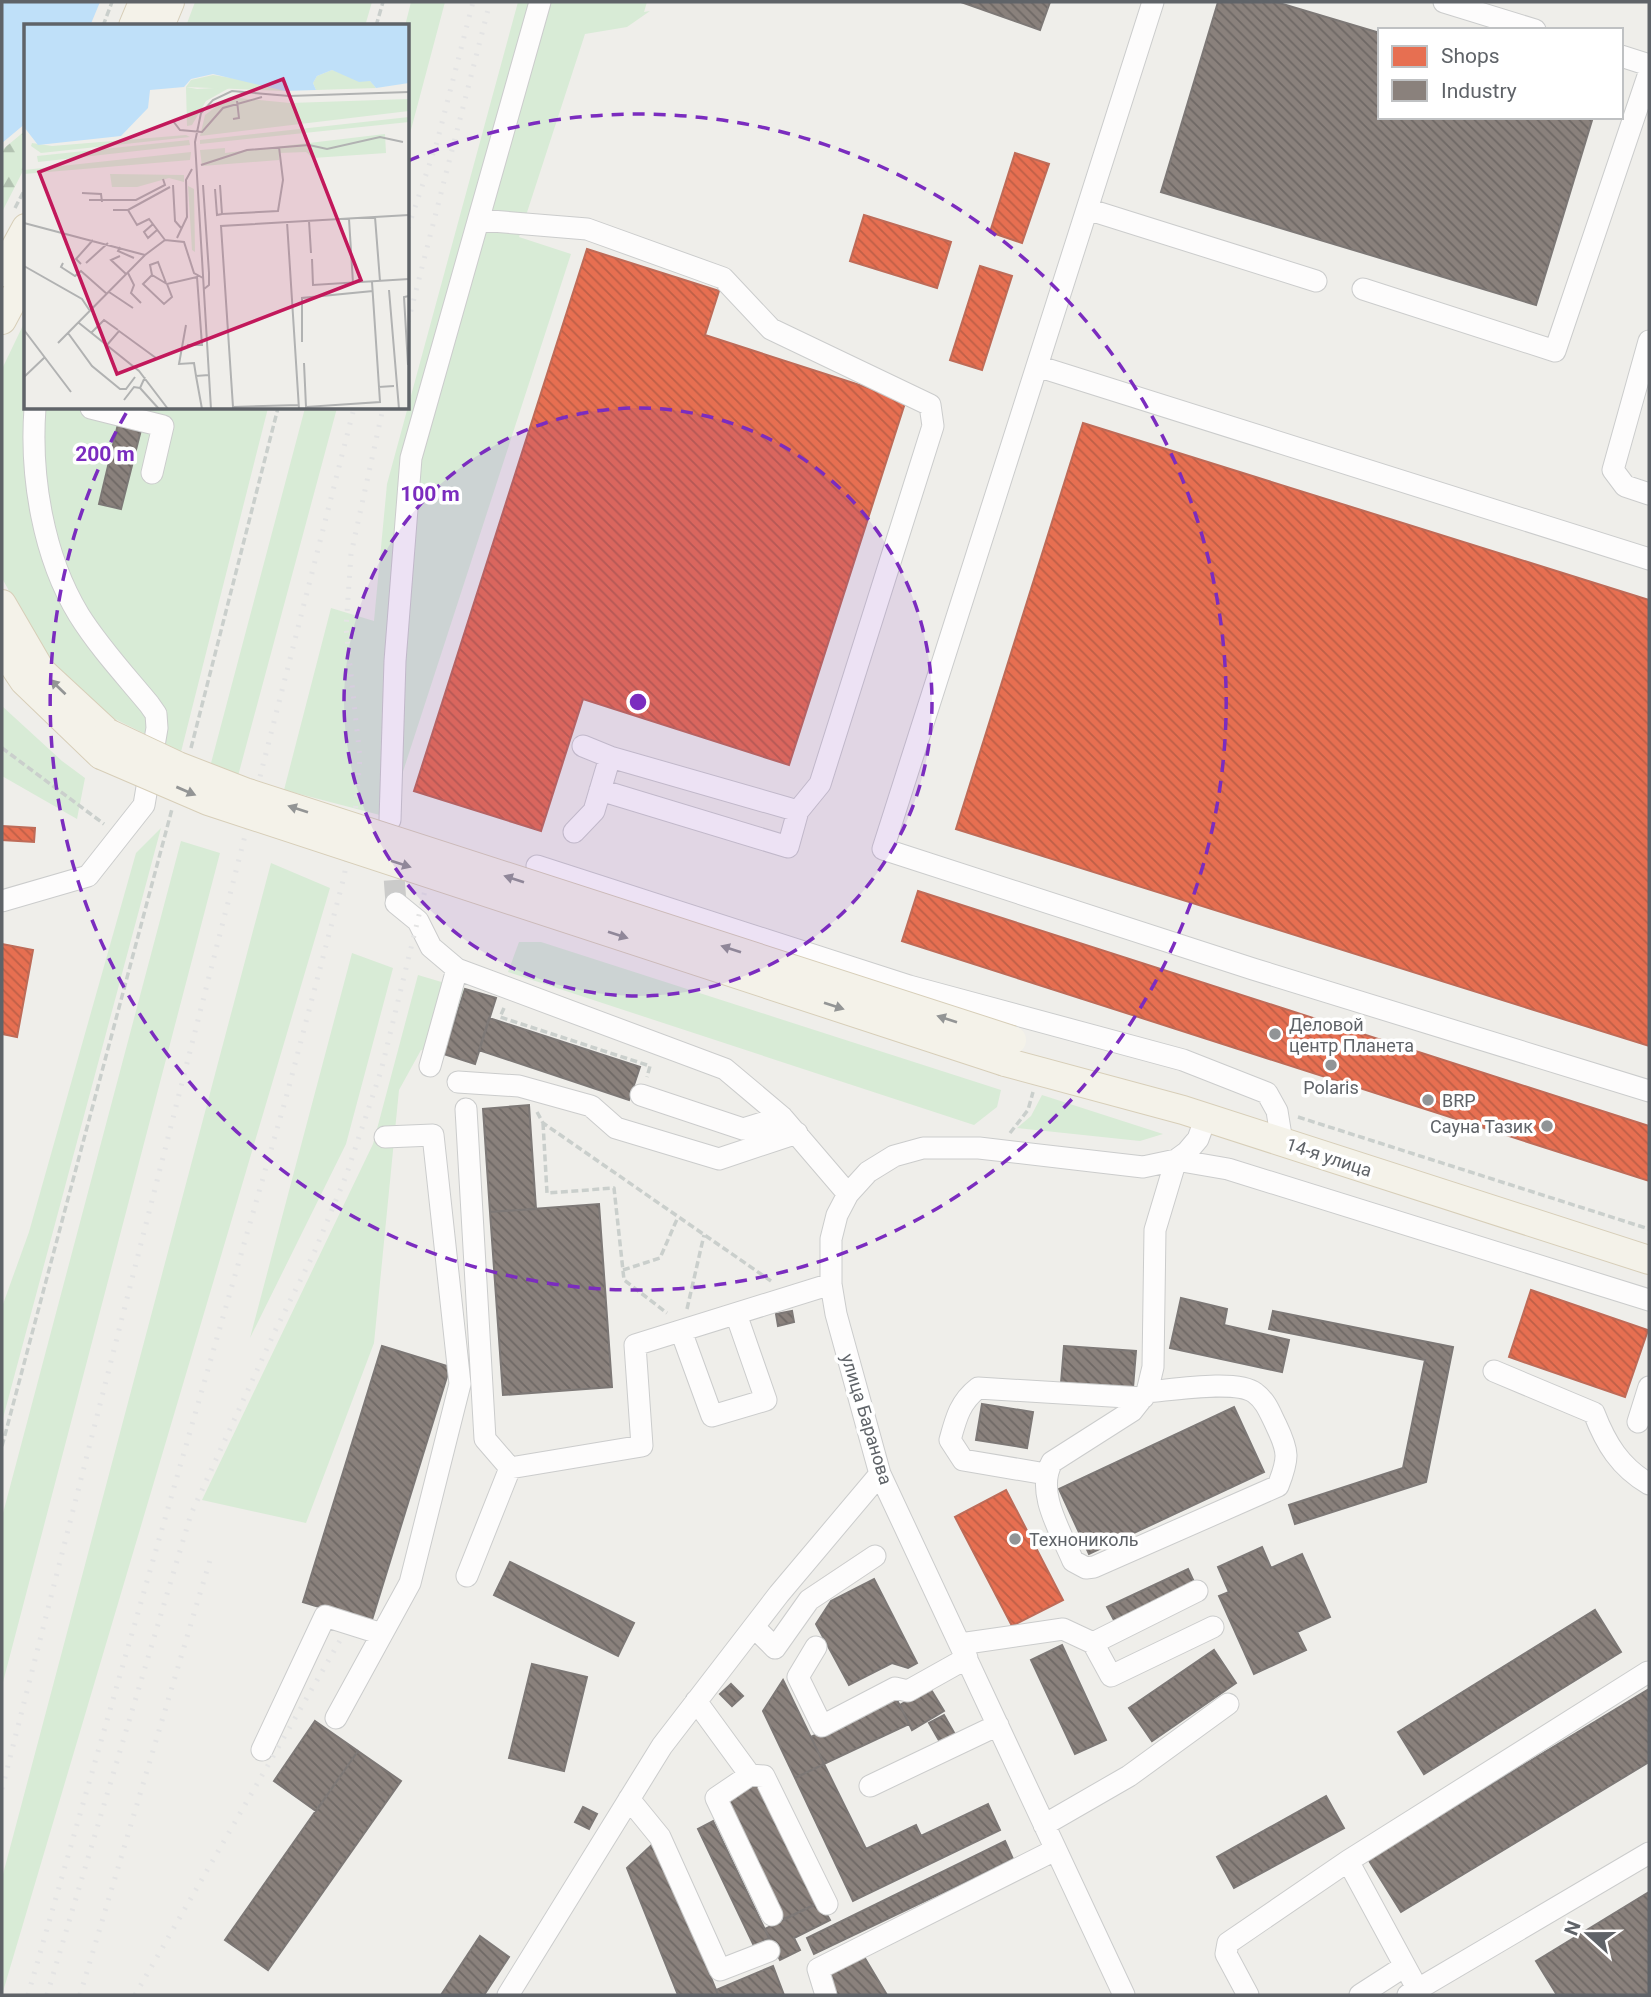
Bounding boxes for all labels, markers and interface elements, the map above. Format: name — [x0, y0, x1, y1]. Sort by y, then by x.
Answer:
inset map — [24, 24, 410, 410]
legend — [1378, 28, 1623, 119]
text: Shops — [1441, 44, 1500, 68]
text: Industry — [1441, 79, 1517, 103]
text: 200 m — [75, 442, 135, 466]
text: 100 m — [400, 482, 460, 506]
one-way arrow — [50, 680, 67, 696]
centre of rings — [626, 690, 650, 714]
one-way arrow — [176, 785, 196, 797]
one-way arrow — [287, 803, 308, 814]
one-way arrow — [391, 859, 412, 870]
one-way arrow — [503, 873, 524, 884]
one-way arrow — [607, 930, 628, 941]
one-way arrow — [720, 943, 741, 954]
one-way arrow — [824, 1001, 845, 1011]
one-way arrow — [936, 1013, 957, 1024]
place label: Деловой центр Планета — [1289, 1014, 1414, 1056]
marker: Деловой центр Планета — [1267, 1026, 1283, 1042]
marker: Polaris — [1323, 1057, 1339, 1073]
place label: Polaris — [1303, 1077, 1359, 1098]
place label: BRP — [1442, 1090, 1476, 1111]
marker: BRP — [1420, 1092, 1436, 1108]
place label: Сауна Тазик — [1430, 1116, 1533, 1137]
marker: Сауна Тазик — [1539, 1118, 1555, 1134]
street label: 14-я улица — [1283, 1133, 1375, 1181]
street label: улица Баранова — [837, 1351, 897, 1487]
place label: Технониколь — [1029, 1529, 1139, 1550]
marker: Технониколь — [1007, 1531, 1023, 1547]
north arrow — [1553, 1899, 1623, 1969]
text: N — [1559, 1918, 1586, 1938]

